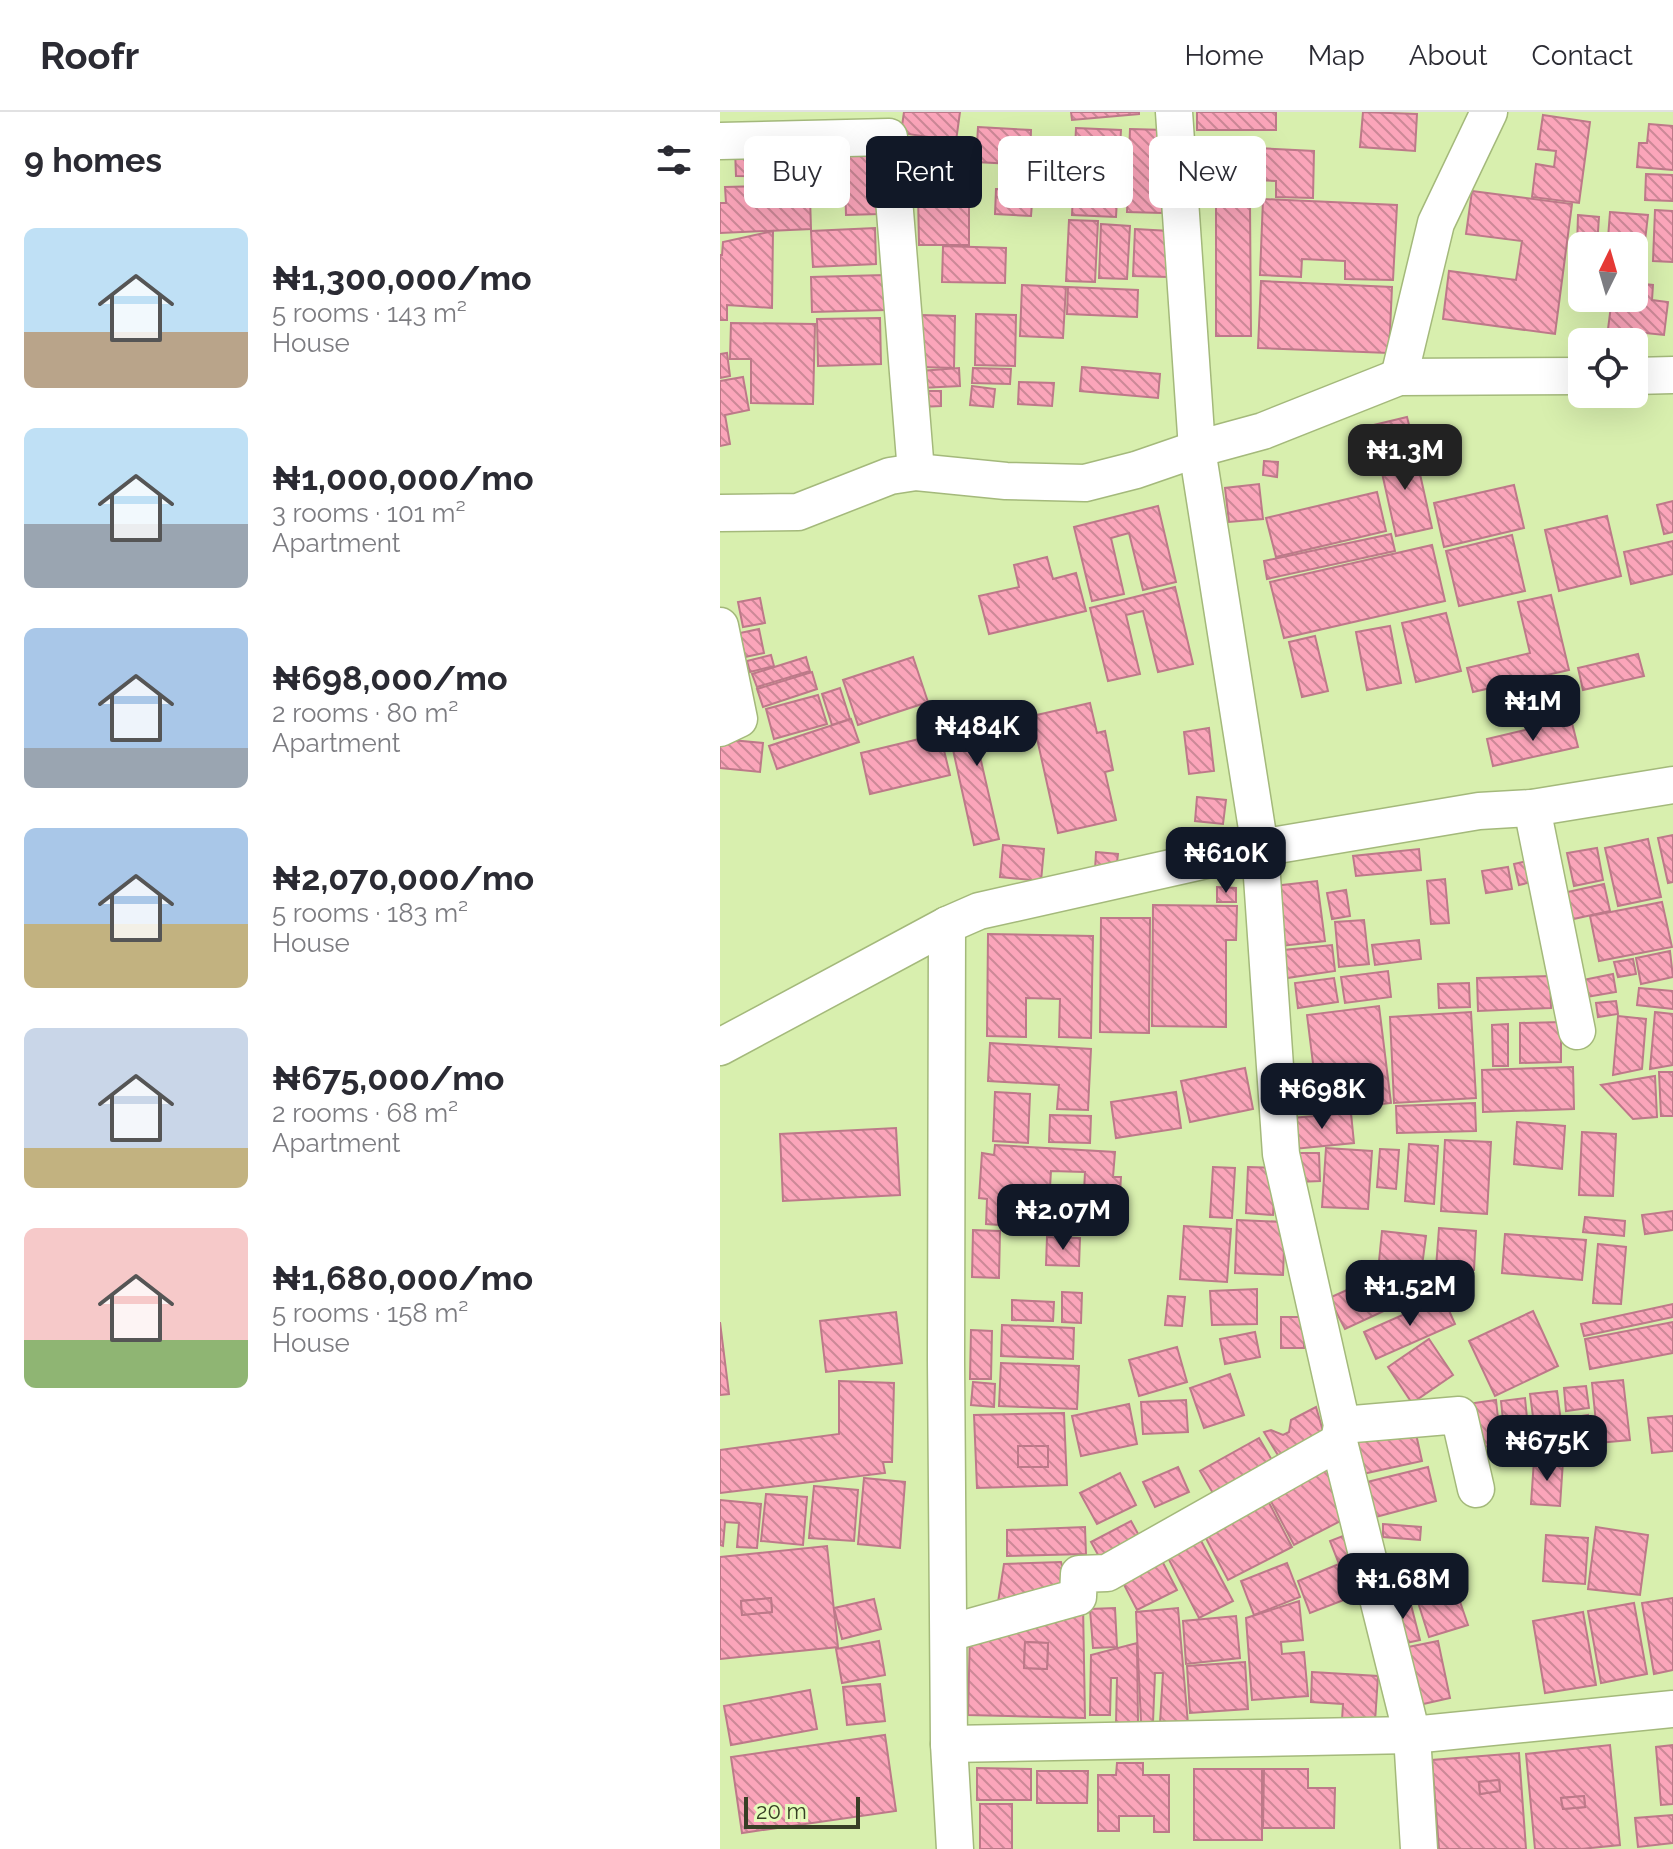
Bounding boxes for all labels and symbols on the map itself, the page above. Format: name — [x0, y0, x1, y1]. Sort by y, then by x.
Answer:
north arrow — [1568, 232, 1648, 312]
pin: ₦1.3M — [1349, 424, 1461, 492]
pin: ₦1M — [1494, 675, 1572, 743]
pin: ₦484K — [921, 700, 1033, 768]
pin: ₦610K — [1170, 827, 1282, 895]
pin: ₦698K — [1266, 1063, 1378, 1131]
pin: ₦2.07M — [998, 1184, 1128, 1252]
pin: ₦1.52M — [1345, 1260, 1475, 1328]
pin: ₦675K — [1491, 1415, 1603, 1483]
pin: ₦1.68M — [1338, 1553, 1468, 1621]
scale bar — [744, 1793, 860, 1829]

